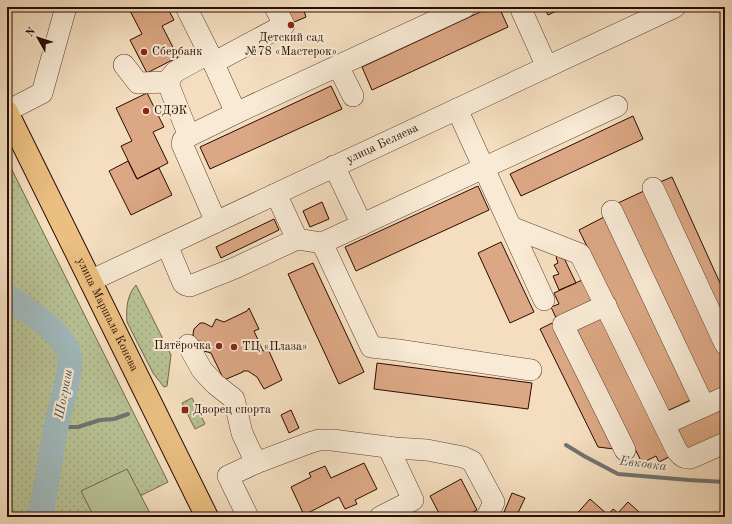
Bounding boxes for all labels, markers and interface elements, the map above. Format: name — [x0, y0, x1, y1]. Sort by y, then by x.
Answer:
north arrow — [18, 18, 58, 58]
marker: Детский сад №78 «Мастерок» — [286, 20, 296, 30]
text: N — [24, 25, 39, 39]
place label: Детский сад №78 «Мастерок» — [245, 32, 337, 58]
place label: Сбербанк — [152, 46, 202, 58]
marker: Сбербанк — [139, 47, 149, 57]
place label: СДЭК — [154, 105, 188, 117]
marker: СДЭК — [141, 106, 151, 116]
street label: улица Беляева — [345, 122, 420, 166]
street label: улица Маршала Конева — [74, 256, 140, 374]
place label: Пятёрочка — [154, 340, 211, 352]
marker: Пятёрочка — [214, 341, 224, 351]
place label: ТЦ «Плаза» — [242, 341, 308, 353]
marker: ТЦ «Плаза» — [229, 342, 239, 352]
water label: Шограш — [53, 368, 75, 421]
place label: Дворец спорта — [193, 404, 271, 416]
marker: Дворец спорта — [180, 405, 190, 415]
water label: Евковка — [618, 455, 667, 473]

